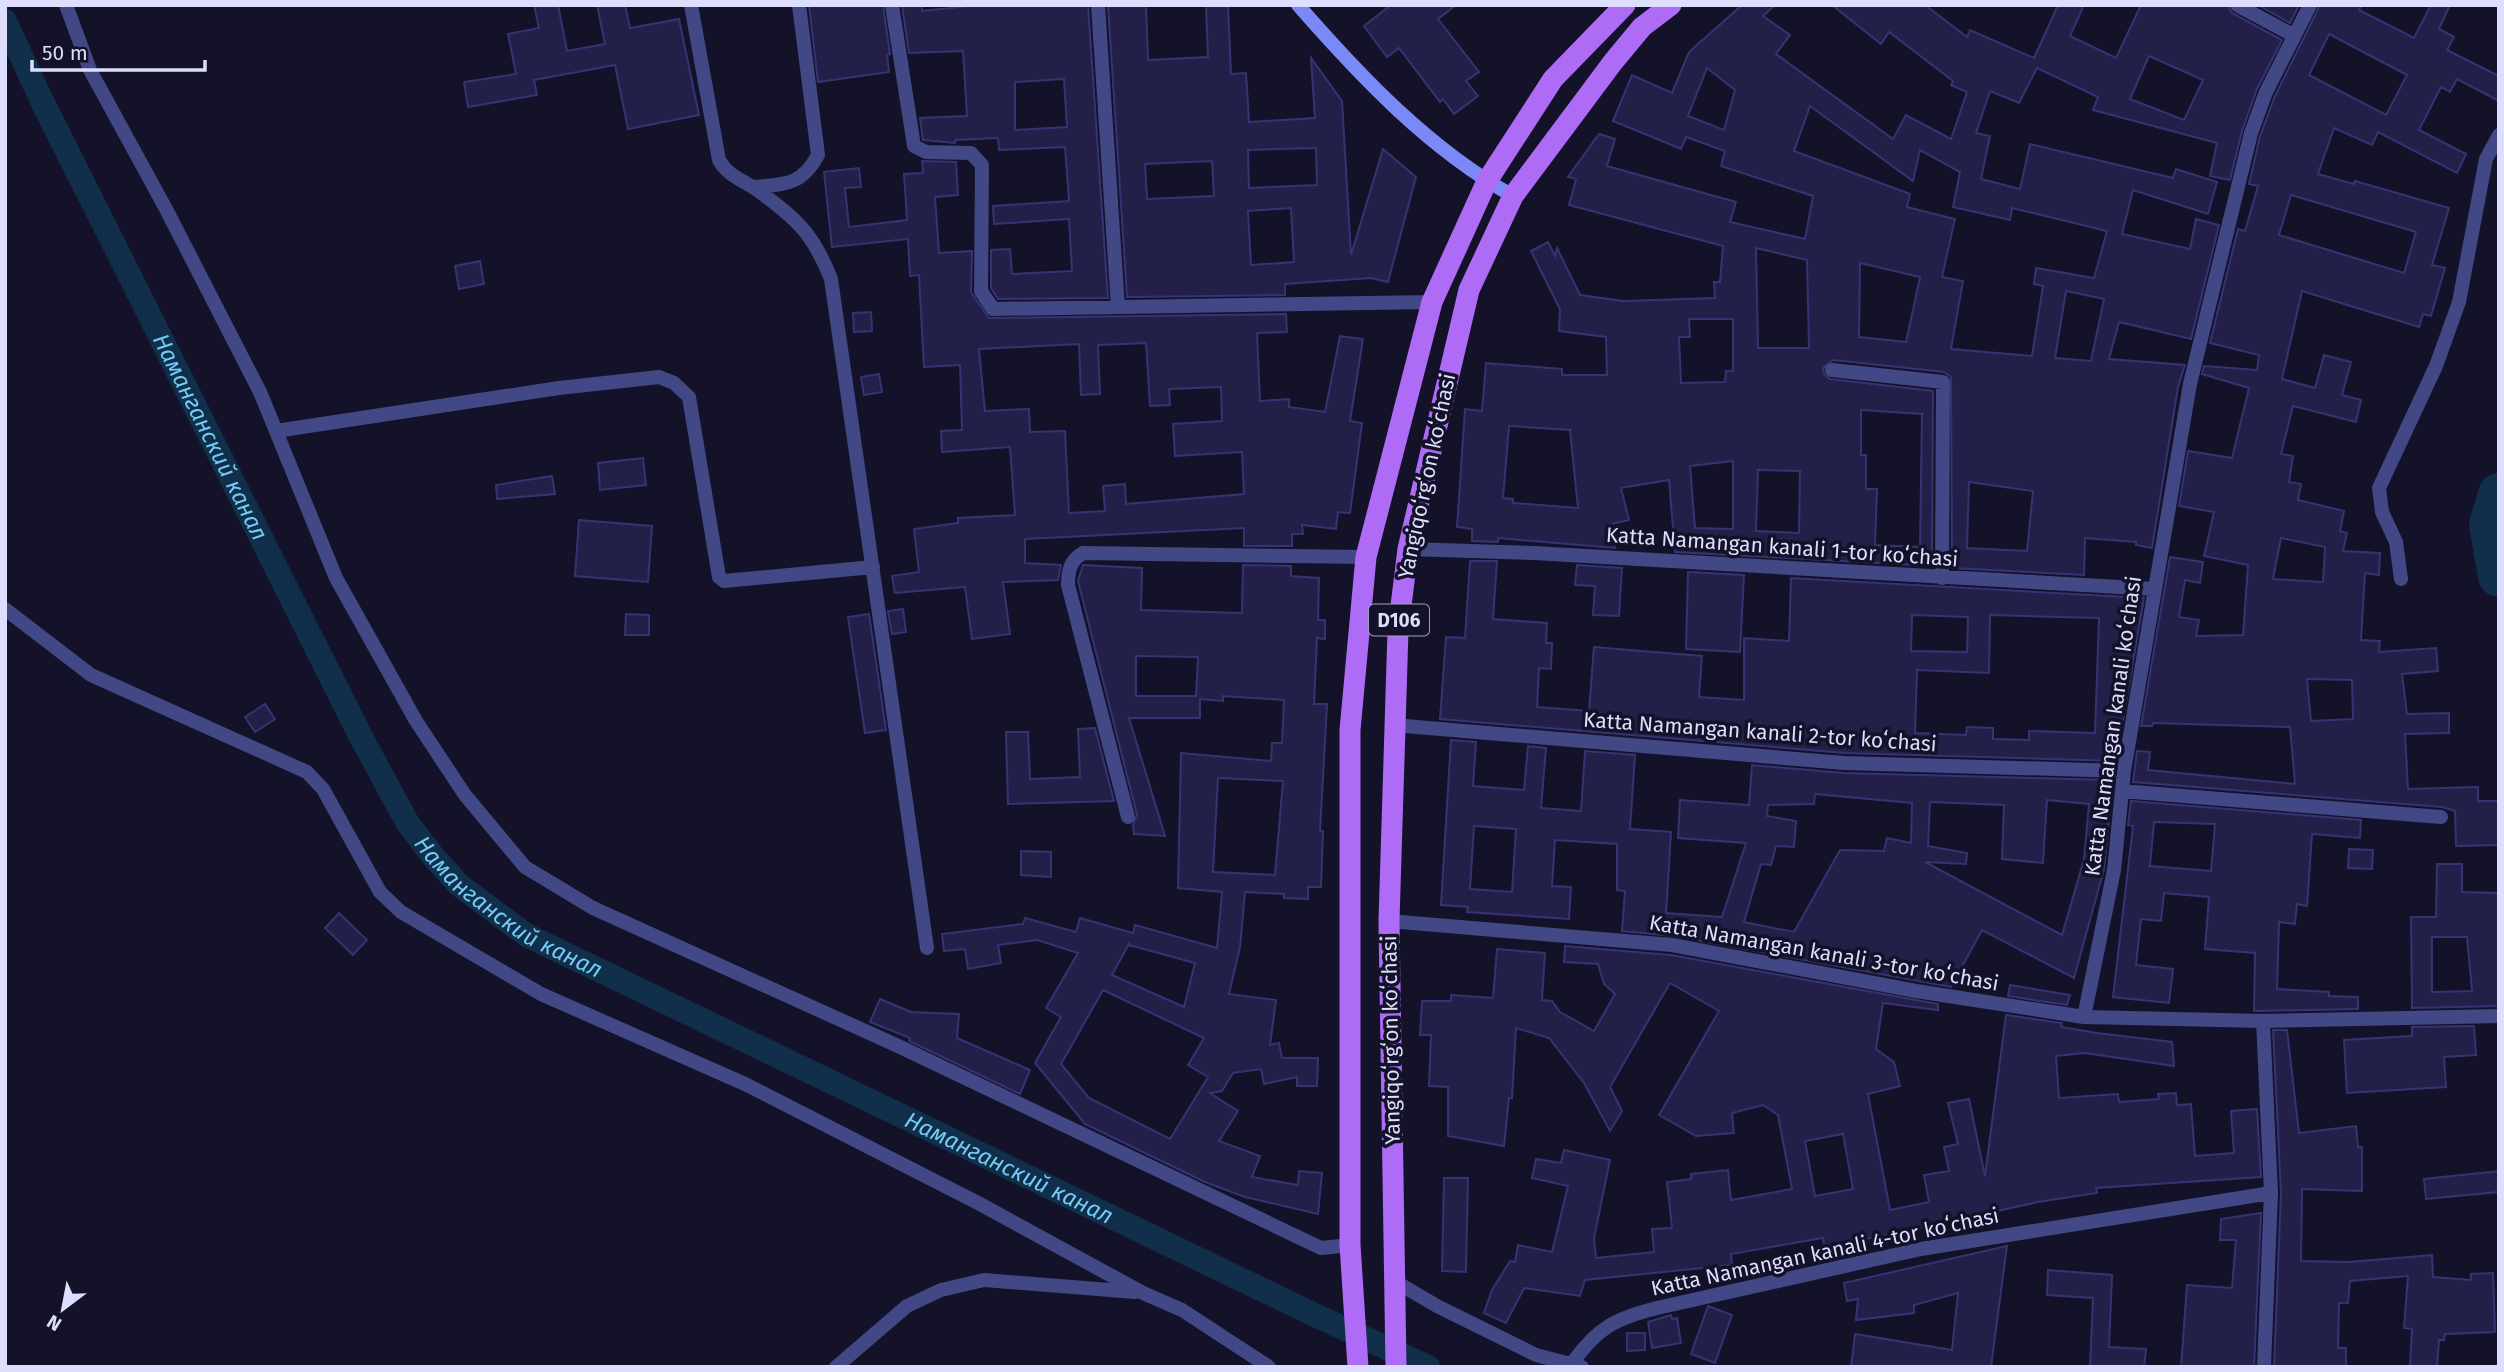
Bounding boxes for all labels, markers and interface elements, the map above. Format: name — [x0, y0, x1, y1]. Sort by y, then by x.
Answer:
scale bar — [32, 28, 205, 72]
text: 50 m — [42, 40, 88, 66]
water label: Наманганский канал — [147, 329, 274, 545]
street label: Yangiqoʻrgʻon koʻchasi — [1393, 371, 1461, 581]
street label: Katta Namangan kanali 1-tor koʻchasi — [1605, 522, 1959, 572]
street label: Katta Namangan kanali koʻchasi — [2079, 574, 2147, 878]
road number: D106 — [1369, 604, 1429, 636]
street label: Katta Namangan kanali 2-tor koʻchasi — [1582, 707, 1938, 757]
water label: Наманганский канал — [408, 830, 607, 984]
street label: Katta Namangan kanali 3-tor koʻchasi — [1647, 909, 2001, 997]
street label: Yangiqoʻrgʻon koʻchasi — [1376, 935, 1406, 1145]
water label: Наманганский канал — [900, 1106, 1118, 1230]
street label: Katta Namangan kanali 4-tor koʻchasi — [1649, 1202, 2001, 1302]
north arrow — [28, 1274, 98, 1344]
text: N — [43, 1310, 66, 1336]

